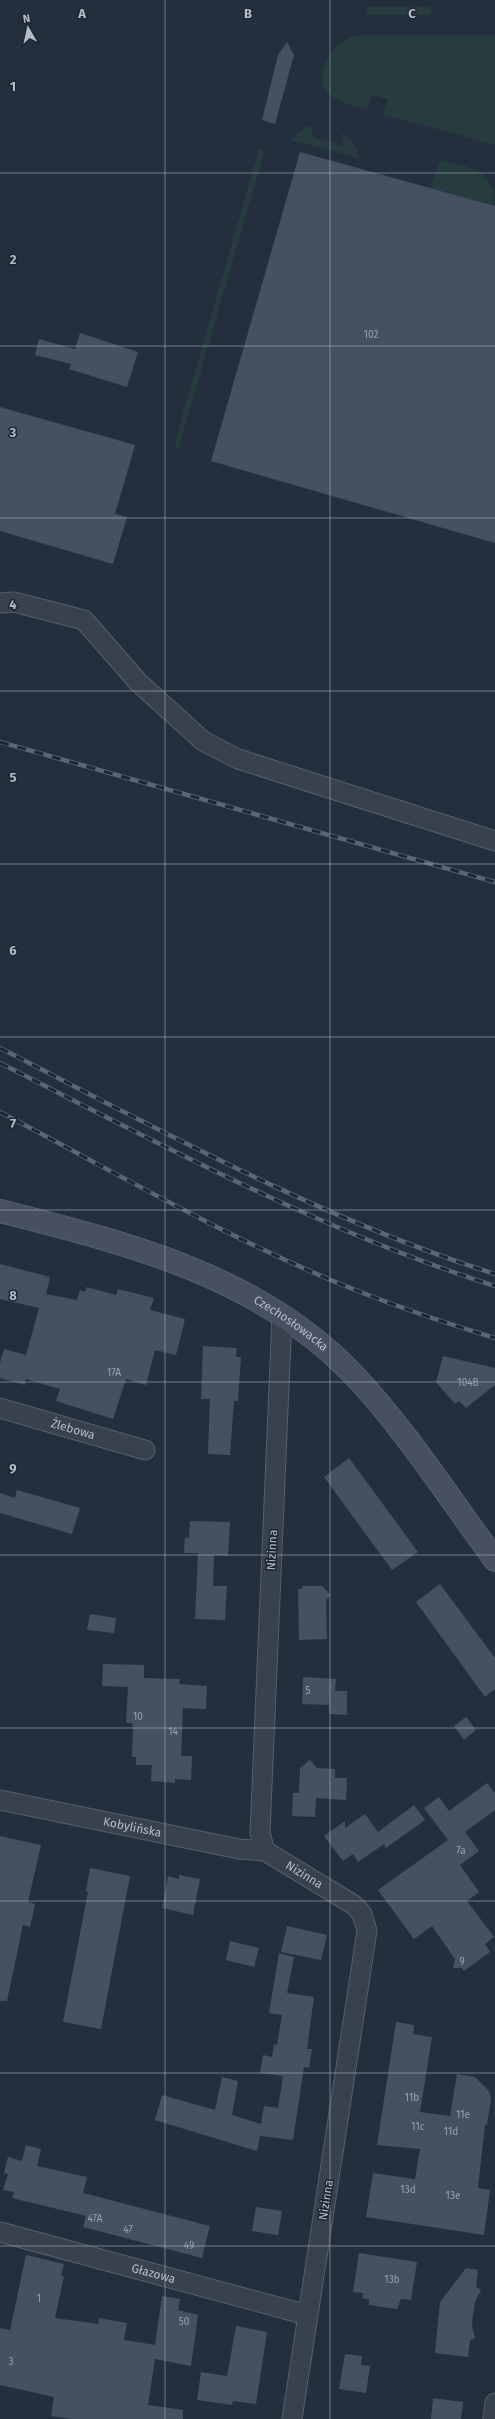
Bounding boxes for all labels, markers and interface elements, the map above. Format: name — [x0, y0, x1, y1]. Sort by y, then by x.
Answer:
text: A — [77, 6, 86, 21]
text: B — [244, 6, 252, 21]
text: C — [408, 6, 416, 21]
north arrow — [8, 8, 48, 48]
text: N — [22, 12, 31, 26]
text: 1 — [10, 79, 16, 94]
text: 2 — [10, 252, 17, 267]
house number: 102 — [364, 329, 378, 341]
text: 3 — [9, 425, 17, 440]
text: 4 — [9, 597, 17, 612]
text: 5 — [10, 770, 17, 785]
text: 6 — [9, 943, 17, 958]
text: 7 — [10, 1116, 16, 1131]
text: 8 — [9, 1288, 17, 1303]
street label: Czechosłowacka — [251, 1293, 331, 1354]
house number: 17A — [107, 1367, 121, 1379]
house number: 104B — [457, 1377, 479, 1389]
street label: Żlebowa — [49, 1415, 97, 1442]
text: 9 — [9, 1461, 17, 1476]
street label: Nizinna — [264, 1529, 280, 1571]
house number: 5 — [305, 1685, 311, 1697]
house number: 10 — [133, 1711, 143, 1723]
house number: 14 — [168, 1726, 179, 1738]
street label: Kobylińska — [102, 1814, 163, 1840]
house number: 7a — [456, 1845, 466, 1857]
street label: Nizinna — [283, 1858, 325, 1891]
house number: 9 — [459, 1956, 465, 1968]
house number: 11b — [405, 2092, 419, 2104]
house number: 11e — [456, 2109, 470, 2121]
house number: 11c — [411, 2121, 425, 2133]
house number: 11d — [444, 2126, 458, 2138]
street label: Nizinna — [316, 2179, 336, 2221]
house number: 13d — [400, 2184, 416, 2196]
house number: 13e — [446, 2190, 460, 2202]
house number: 47A — [88, 2213, 103, 2225]
house number: 47 — [123, 2224, 133, 2236]
house number: 49 — [184, 2240, 194, 2252]
street label: Głazowa — [130, 2261, 177, 2286]
house number: 13b — [384, 2274, 400, 2286]
house number: 1 — [37, 2293, 41, 2305]
house number: 50 — [179, 2316, 190, 2328]
house number: 3 — [9, 2356, 14, 2368]

